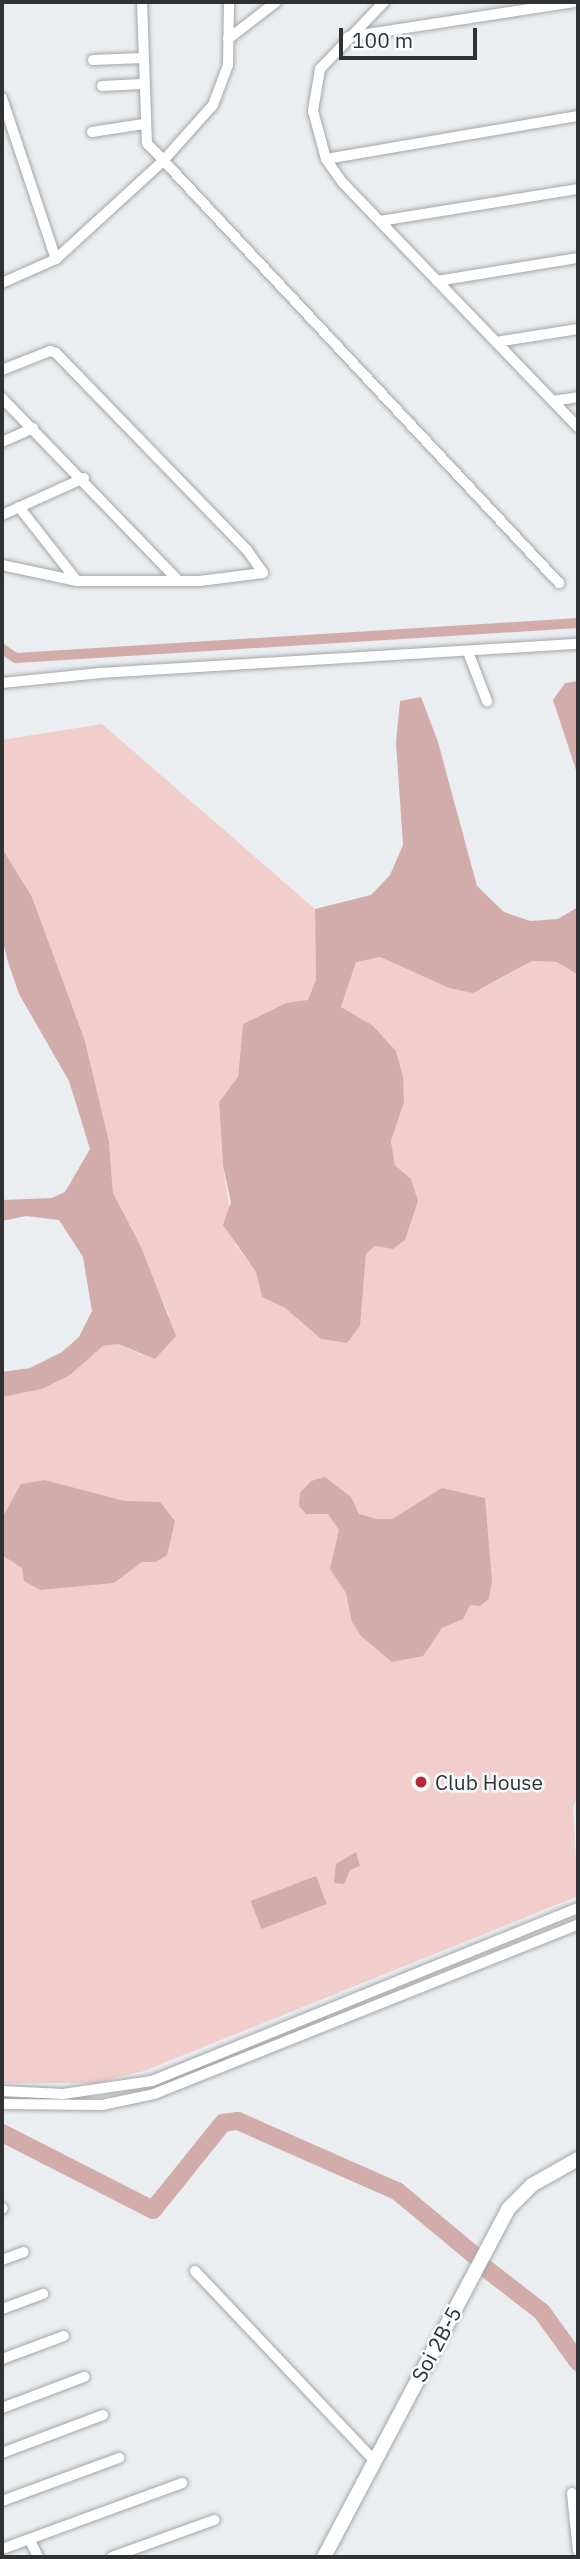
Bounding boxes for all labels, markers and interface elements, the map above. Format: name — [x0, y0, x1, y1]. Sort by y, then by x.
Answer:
scale bar — [342, 14, 480, 58]
text: 100 m — [352, 26, 413, 54]
place label: Club House — [435, 1769, 543, 1795]
marker: Club House — [413, 1774, 429, 1790]
street label: Soi 2B-5 — [406, 2302, 466, 2386]

